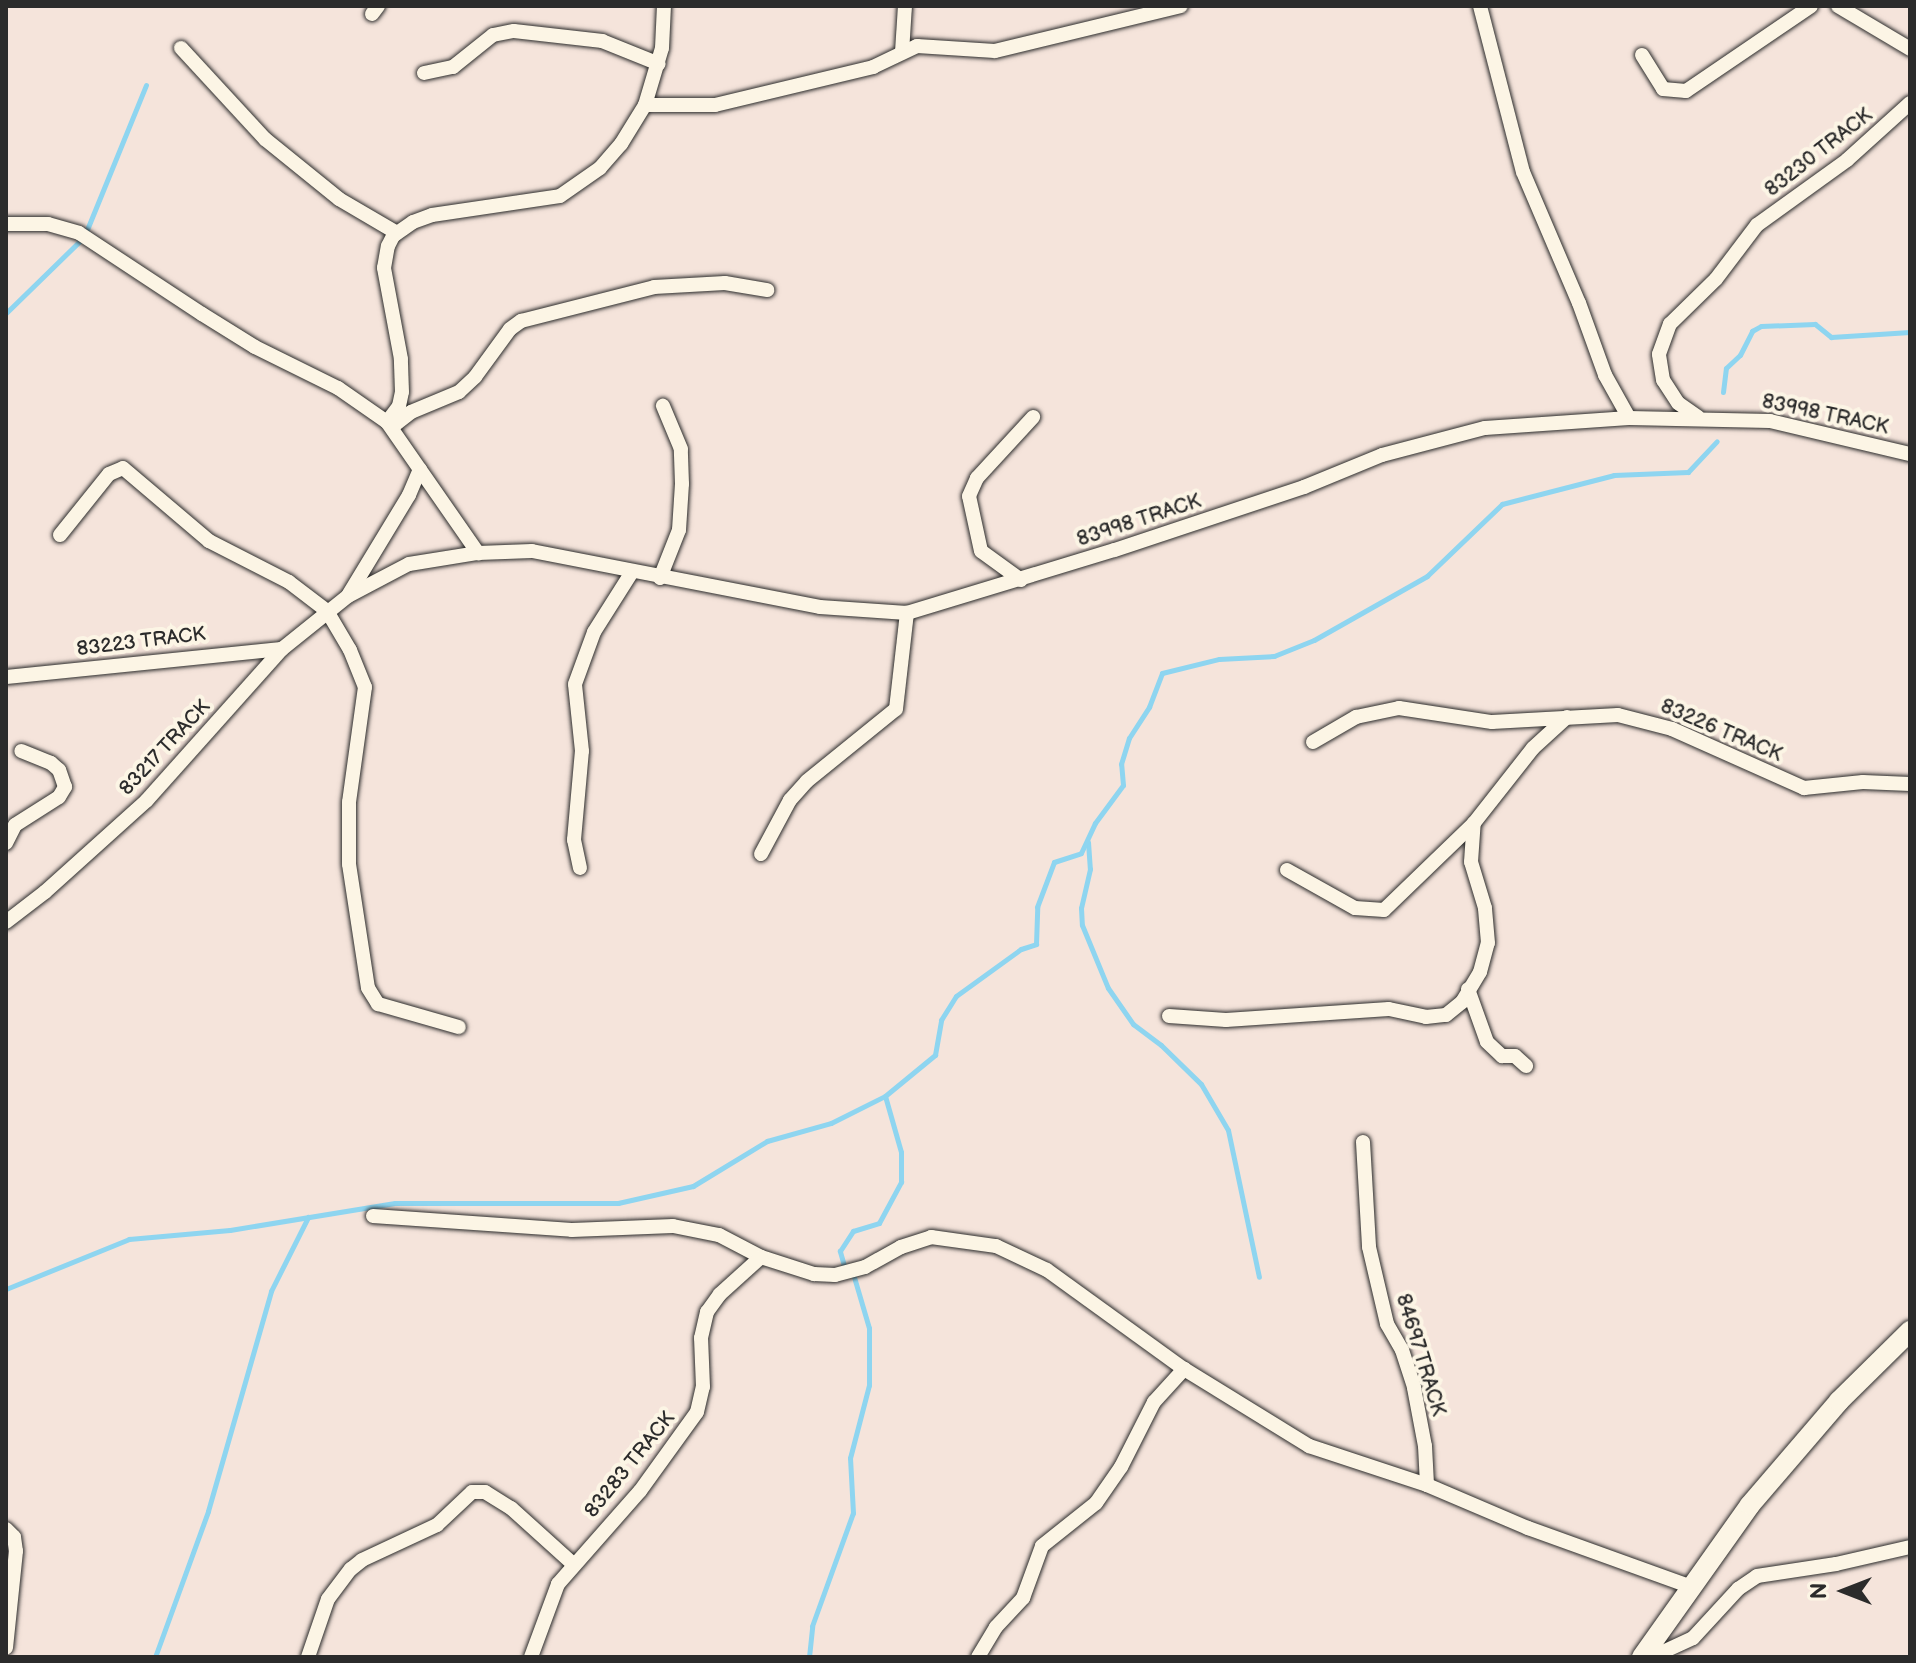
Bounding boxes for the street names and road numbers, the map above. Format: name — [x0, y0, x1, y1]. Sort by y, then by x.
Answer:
street label: 83230 TRACK — [1760, 104, 1878, 202]
street label: 83998 TRACK — [1759, 390, 1891, 440]
street label: 83998 TRACK — [1074, 490, 1204, 552]
street label: 83223 TRACK — [75, 622, 207, 662]
street label: 83217 TRACK — [114, 695, 216, 801]
street label: 83226 TRACK — [1656, 695, 1786, 767]
street label: 84697 TRACK — [1390, 1290, 1450, 1420]
street label: 83283 TRACK — [580, 1407, 680, 1523]

